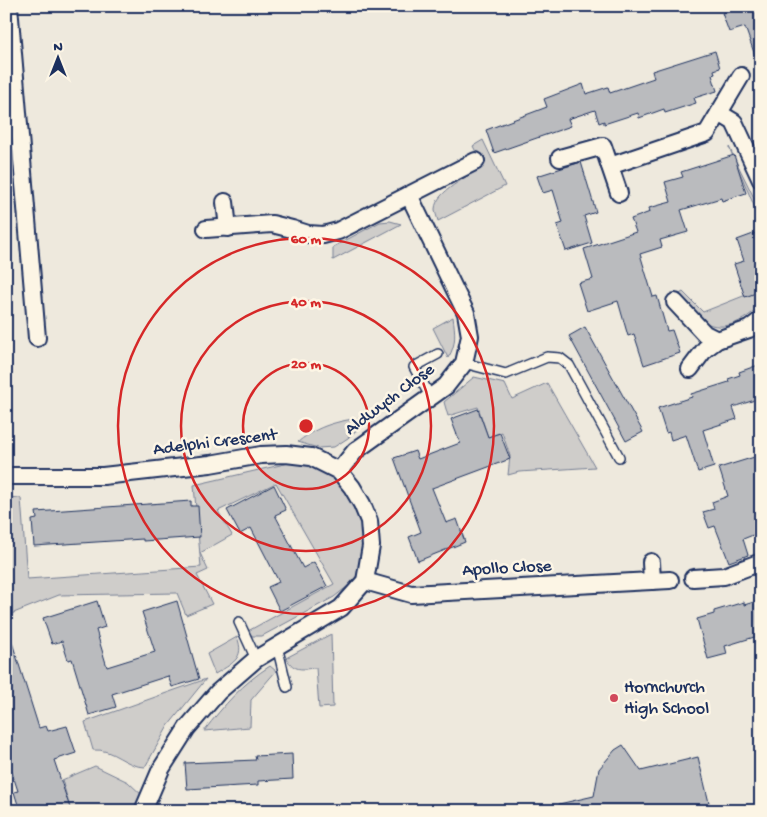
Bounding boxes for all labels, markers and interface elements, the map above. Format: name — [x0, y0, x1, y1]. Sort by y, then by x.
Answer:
north arrow — [32, 32, 82, 82]
text: N — [53, 39, 63, 56]
text: 60 m — [291, 231, 322, 249]
text: 40 m — [290, 294, 321, 312]
text: 20 m — [291, 356, 321, 374]
street label: Aldwych Close — [341, 359, 440, 441]
centre of rings — [297, 417, 315, 435]
street label: Adelphi Crescent — [152, 425, 280, 461]
street label: Apollo Close — [462, 556, 553, 582]
place label: Hornchurch High School — [624, 678, 709, 720]
marker: Hornchurch High School — [608, 692, 620, 704]

